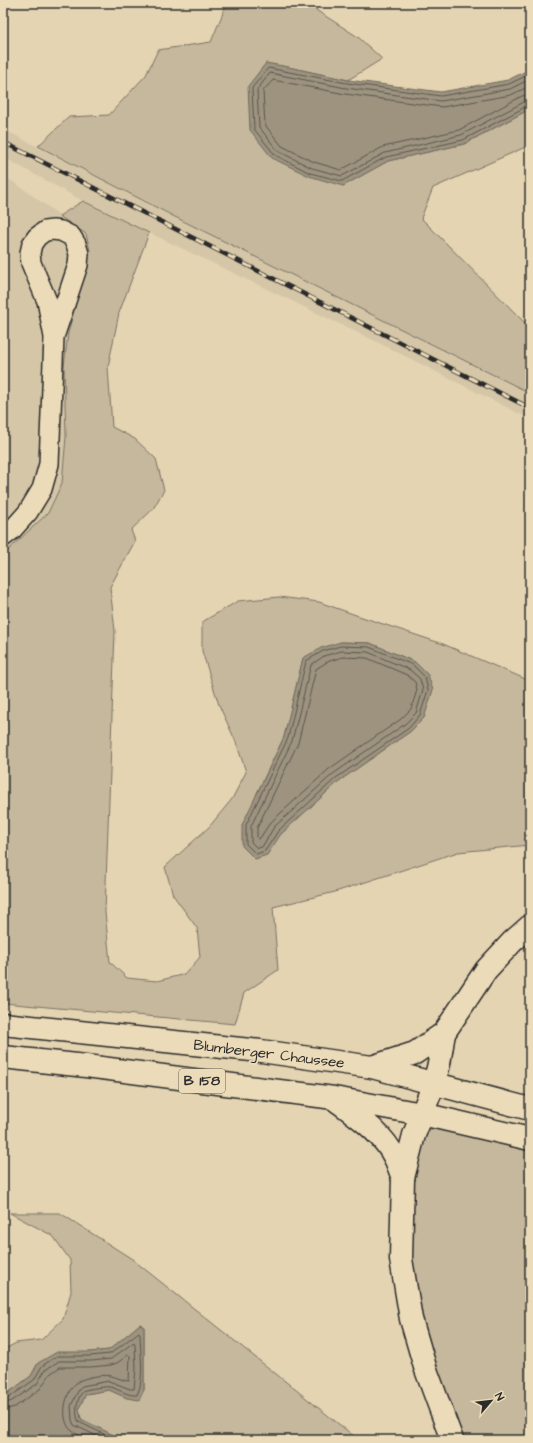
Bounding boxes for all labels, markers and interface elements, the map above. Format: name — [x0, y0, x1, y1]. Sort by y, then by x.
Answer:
street label: Blumberger Chaussee — [192, 1034, 346, 1075]
road number: B 158 — [179, 1069, 225, 1093]
north arrow — [471, 1381, 511, 1421]
text: N — [491, 1390, 508, 1403]

